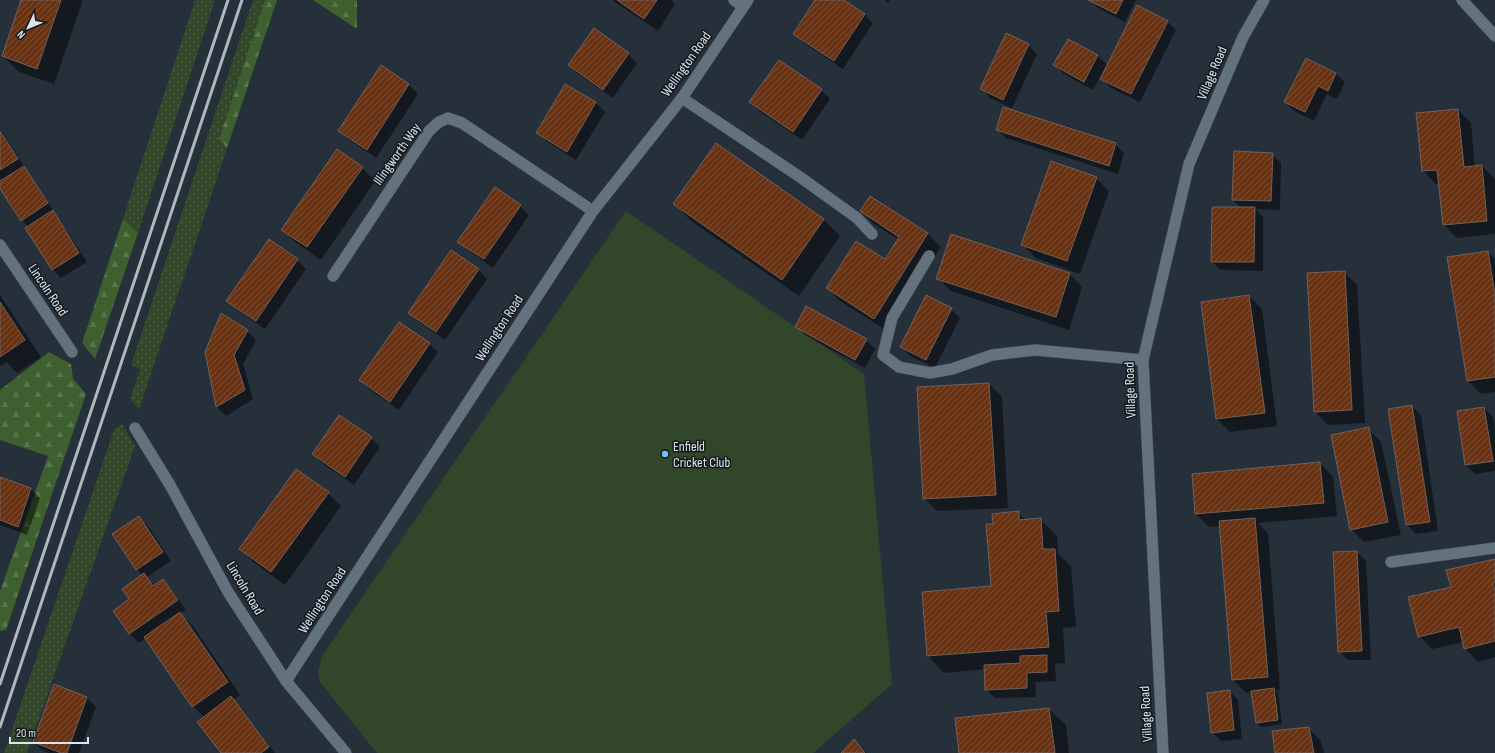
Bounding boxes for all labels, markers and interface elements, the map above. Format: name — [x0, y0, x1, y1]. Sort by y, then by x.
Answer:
north arrow — [8, 8, 48, 48]
text: N — [14, 28, 28, 41]
street label: Wellington Road — [657, 28, 715, 100]
street label: Village Road — [1193, 44, 1231, 102]
street label: Illingworth Way — [369, 119, 425, 188]
street label: Lincoln Road — [24, 261, 72, 319]
street label: Wellington Road — [471, 292, 527, 364]
street label: Village Road — [1121, 361, 1139, 418]
place label: Enfield Cricket Club — [673, 438, 730, 471]
marker: Enfield Cricket Club — [660, 449, 670, 459]
street label: Lincoln Road — [222, 558, 268, 618]
street label: Wellington Road — [294, 564, 350, 636]
street label: Village Road — [1136, 685, 1156, 743]
scale bar — [10, 719, 88, 745]
text: 20 m — [16, 726, 36, 741]

